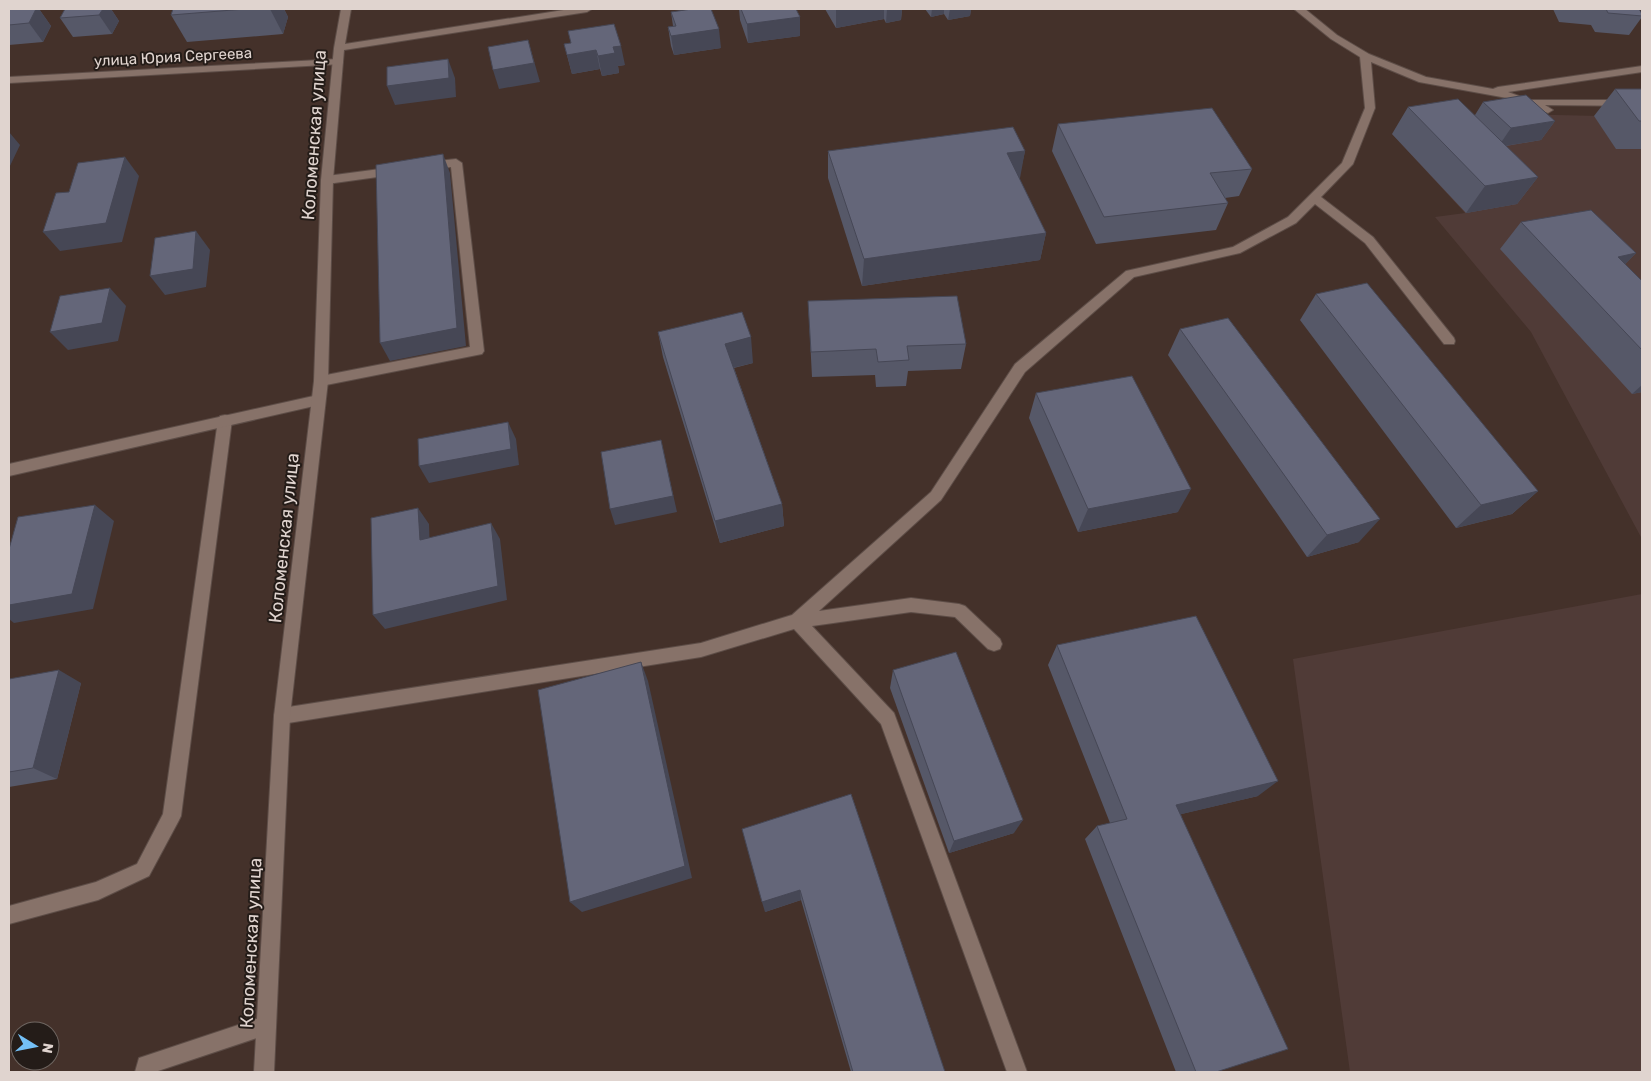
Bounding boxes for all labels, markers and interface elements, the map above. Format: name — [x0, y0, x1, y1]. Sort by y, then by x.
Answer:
street label: улица Юрия Сергеева — [94, 44, 252, 70]
street label: Коломенская улица — [297, 49, 331, 221]
street label: Коломенская улица — [264, 452, 304, 624]
street label: Коломенская улица — [236, 857, 266, 1029]
north arrow — [10, 1021, 60, 1071]
text: N — [38, 1042, 57, 1055]

